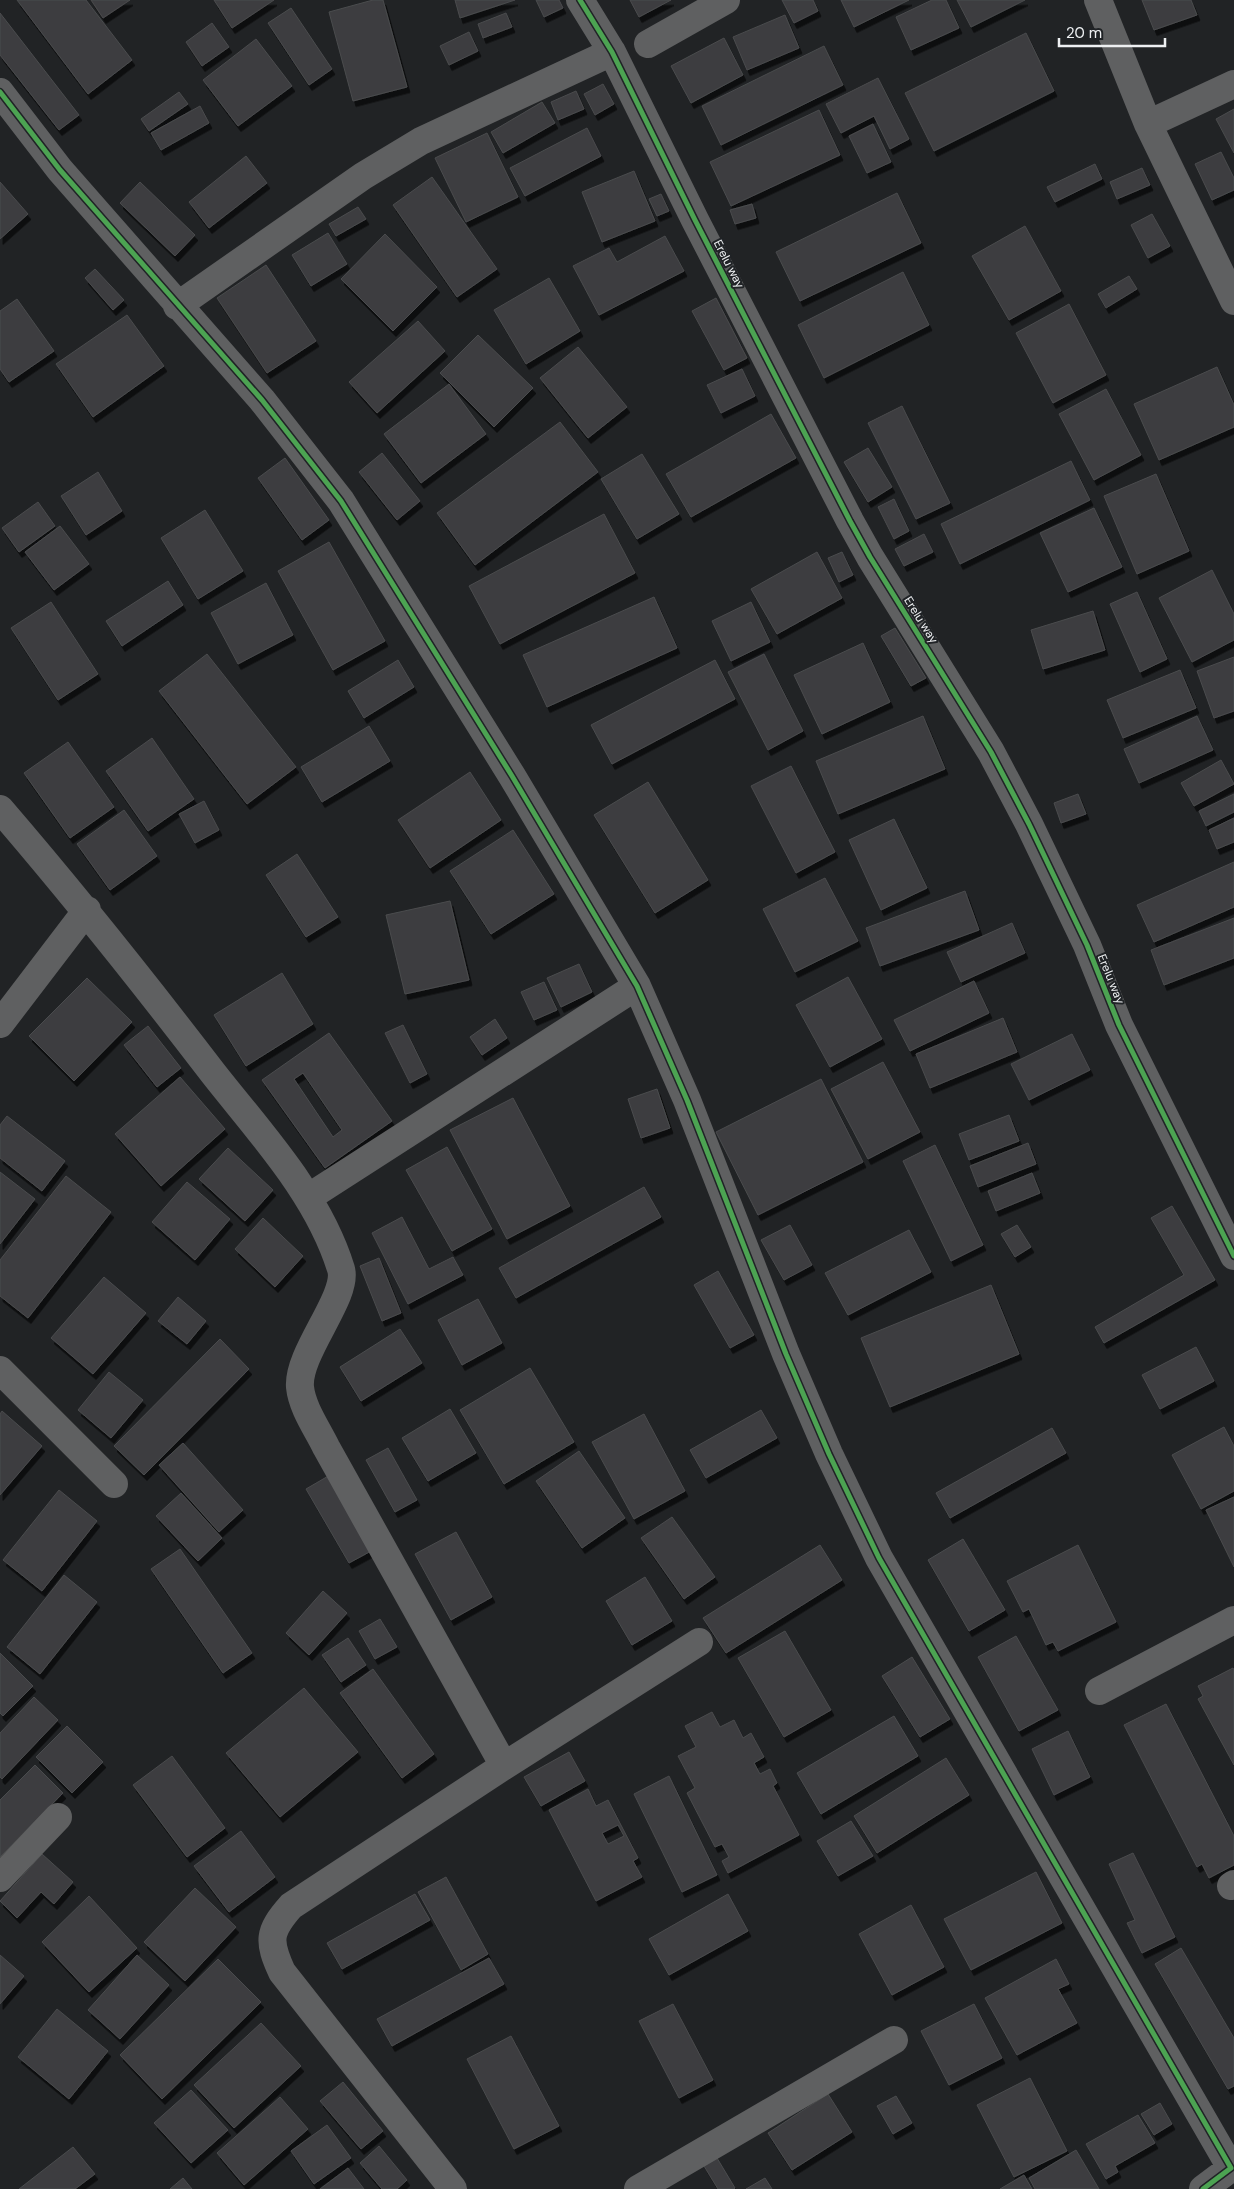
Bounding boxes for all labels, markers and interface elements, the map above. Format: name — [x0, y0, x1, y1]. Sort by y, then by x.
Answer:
scale bar — [1059, 15, 1165, 47]
text: 20 m — [1066, 23, 1102, 43]
street label: Erelu way — [710, 237, 748, 291]
street label: Erelu way — [900, 593, 942, 647]
street label: Erelu way — [1094, 952, 1128, 1007]

